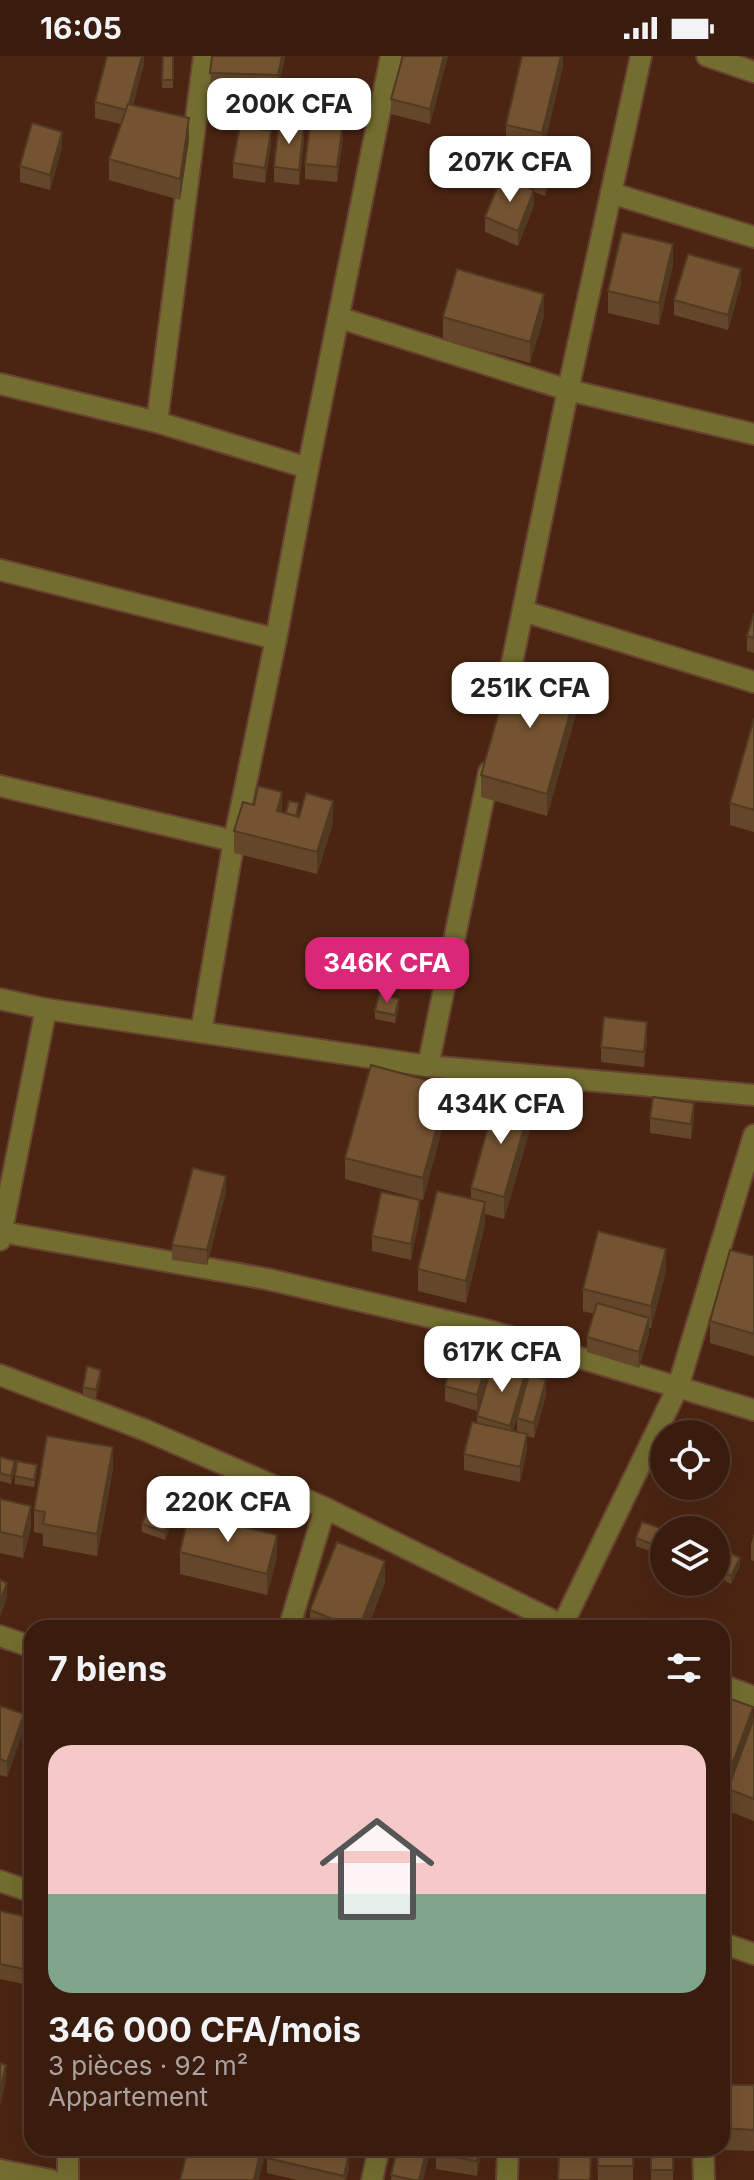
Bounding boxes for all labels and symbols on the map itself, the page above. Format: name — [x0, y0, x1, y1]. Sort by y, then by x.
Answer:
pin: 200K CFA — [206, 78, 372, 146]
pin: 207K CFA — [427, 136, 593, 204]
pin: 251K CFA — [447, 662, 613, 730]
pin: 346K CFA — [304, 937, 470, 1005]
pin: 434K CFA — [418, 1078, 584, 1146]
pin: 617K CFA — [419, 1326, 585, 1394]
pin: 220K CFA — [145, 1476, 311, 1544]

